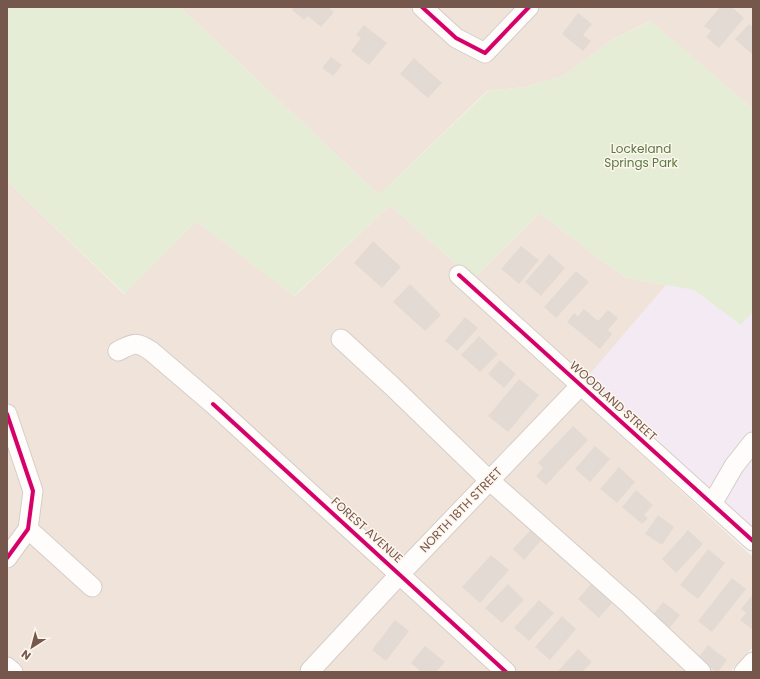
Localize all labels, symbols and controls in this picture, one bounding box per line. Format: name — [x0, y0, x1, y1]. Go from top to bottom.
park label: Lockeland Springs Park — [604, 140, 679, 171]
street label: WOODLAND STREET — [566, 357, 661, 445]
street label: NORTH 18TH STREET — [416, 463, 506, 556]
street label: FOREST AVENUE — [328, 493, 407, 566]
north arrow — [12, 627, 52, 667]
text: N — [18, 646, 34, 664]

